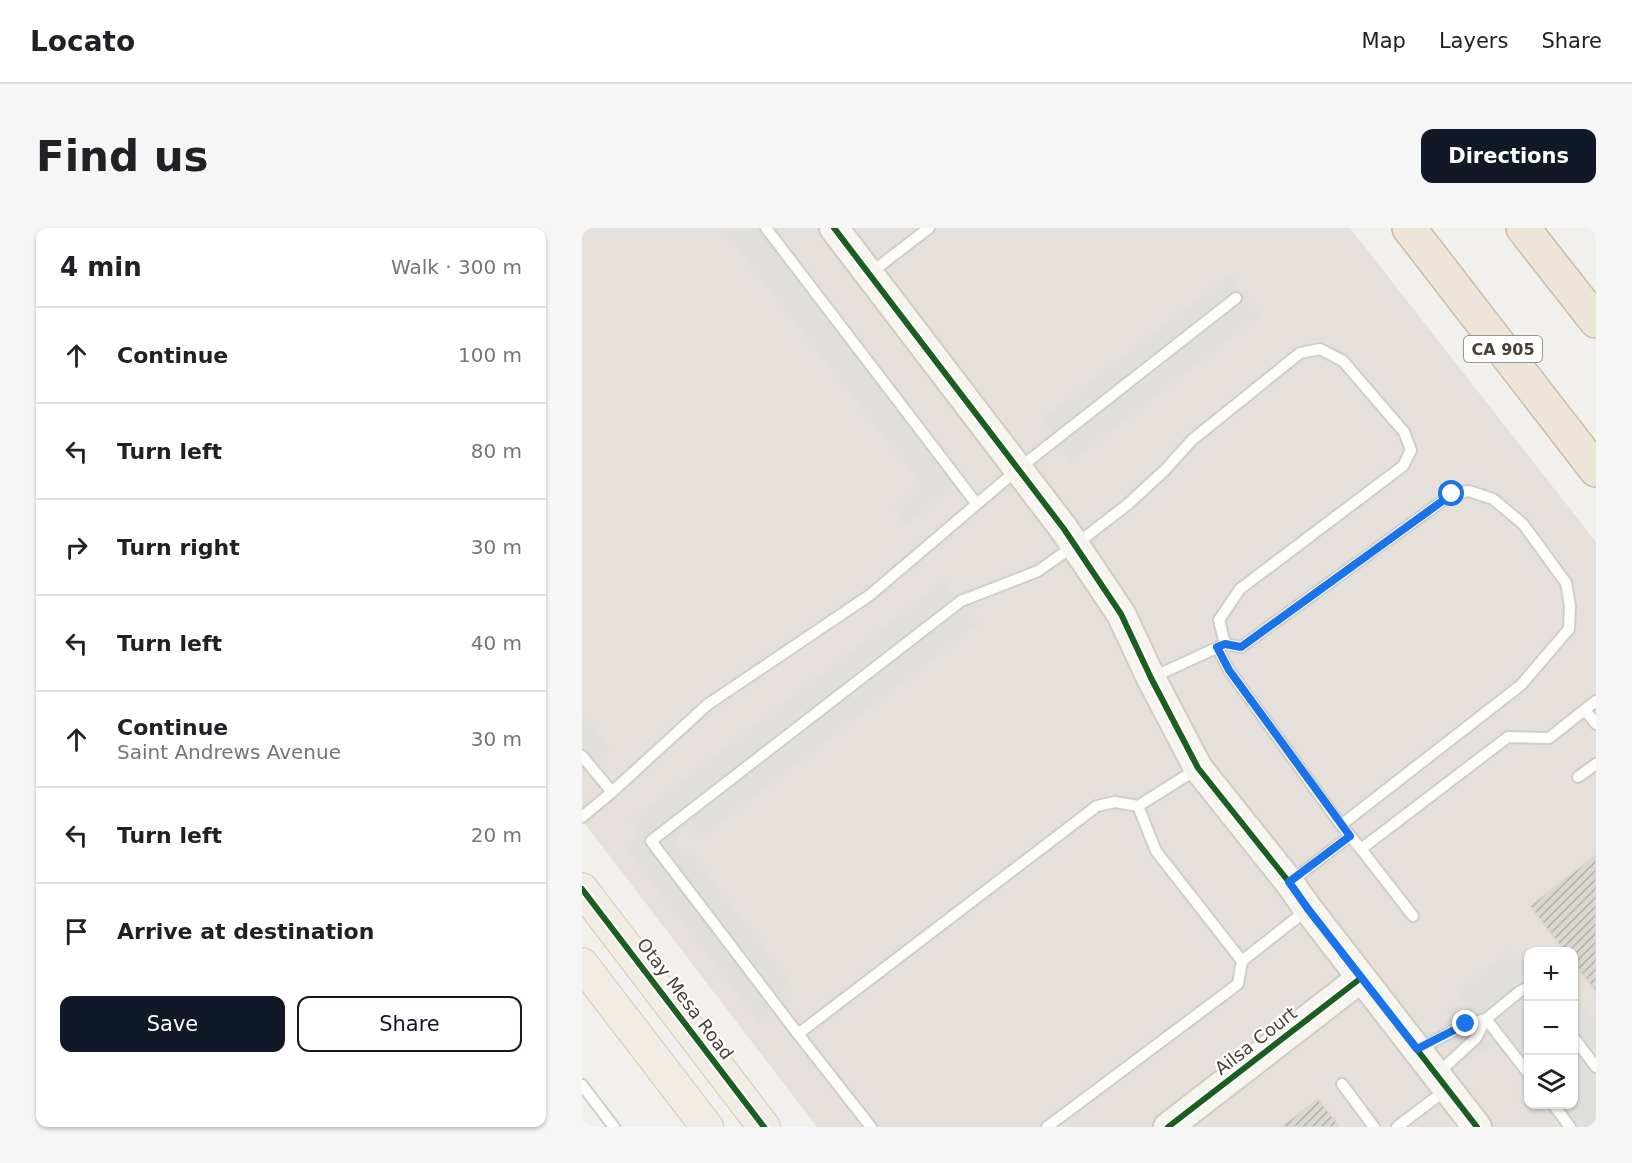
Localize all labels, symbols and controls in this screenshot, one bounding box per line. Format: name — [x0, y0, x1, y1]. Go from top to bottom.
text: Locato — [30, 25, 135, 58]
text: Map — [1362, 29, 1406, 53]
text: Layers — [1439, 29, 1508, 53]
text: Share — [1541, 29, 1602, 53]
button: Directions — [1421, 129, 1596, 183]
text: Find us — [36, 132, 209, 181]
text: 4 min — [60, 252, 142, 282]
text: Walk · 300 m — [391, 255, 522, 279]
road number: CA 905 — [1464, 336, 1542, 362]
icon: ahead — [60, 339, 93, 372]
text: Continue — [117, 343, 228, 368]
text: 100 m — [458, 343, 522, 367]
icon: left — [60, 435, 93, 468]
text: Turn left — [117, 439, 222, 464]
text: 80 m — [471, 439, 522, 463]
route start — [1438, 480, 1464, 506]
icon: right — [60, 531, 93, 564]
text: Turn right — [117, 535, 240, 560]
text: 30 m — [471, 535, 522, 559]
icon: left — [60, 627, 93, 660]
text: Turn left — [117, 631, 222, 656]
text: 40 m — [471, 631, 522, 655]
text: Continue — [117, 715, 228, 740]
icon: ahead — [60, 723, 93, 756]
text: 30 m — [471, 727, 522, 751]
text: Saint Andrews Avenue — [117, 740, 341, 764]
icon: left — [60, 819, 93, 852]
text: Turn left — [117, 823, 222, 848]
text: 20 m — [471, 823, 522, 847]
icon: arrive — [60, 915, 93, 948]
text: Arrive at destination — [117, 919, 374, 944]
street label: Otay Mesa Road — [633, 934, 738, 1064]
map controls — [1524, 947, 1578, 1109]
button: + — [1524, 947, 1578, 1001]
button: Save — [60, 996, 285, 1052]
button: Share — [297, 996, 522, 1052]
button: − — [1524, 1001, 1578, 1055]
street label: Ailsa Court — [1211, 1002, 1301, 1079]
route end — [1452, 1010, 1478, 1036]
button: layers — [1524, 1055, 1578, 1109]

